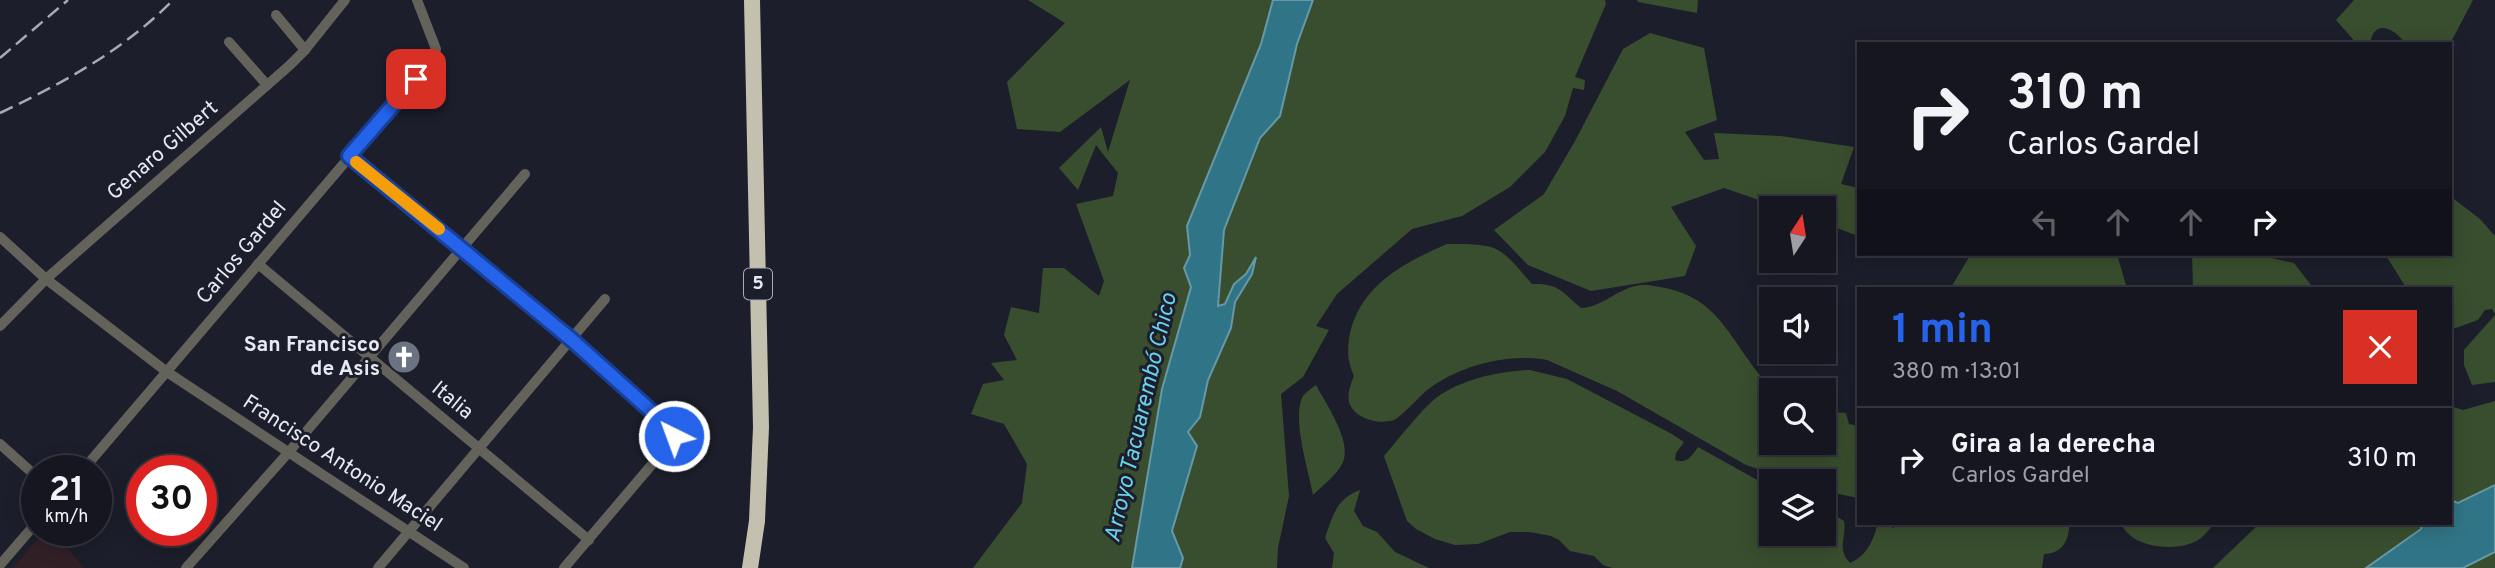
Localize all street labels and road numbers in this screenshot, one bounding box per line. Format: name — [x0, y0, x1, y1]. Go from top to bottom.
street label: Genaro Gilbert — [102, 95, 224, 207]
street label: Carlos Gardel — [191, 196, 293, 310]
road number: 5 — [744, 268, 772, 300]
street label: Italia — [425, 376, 479, 426]
street label: Francisco Antonio Maciel — [237, 389, 447, 539]

